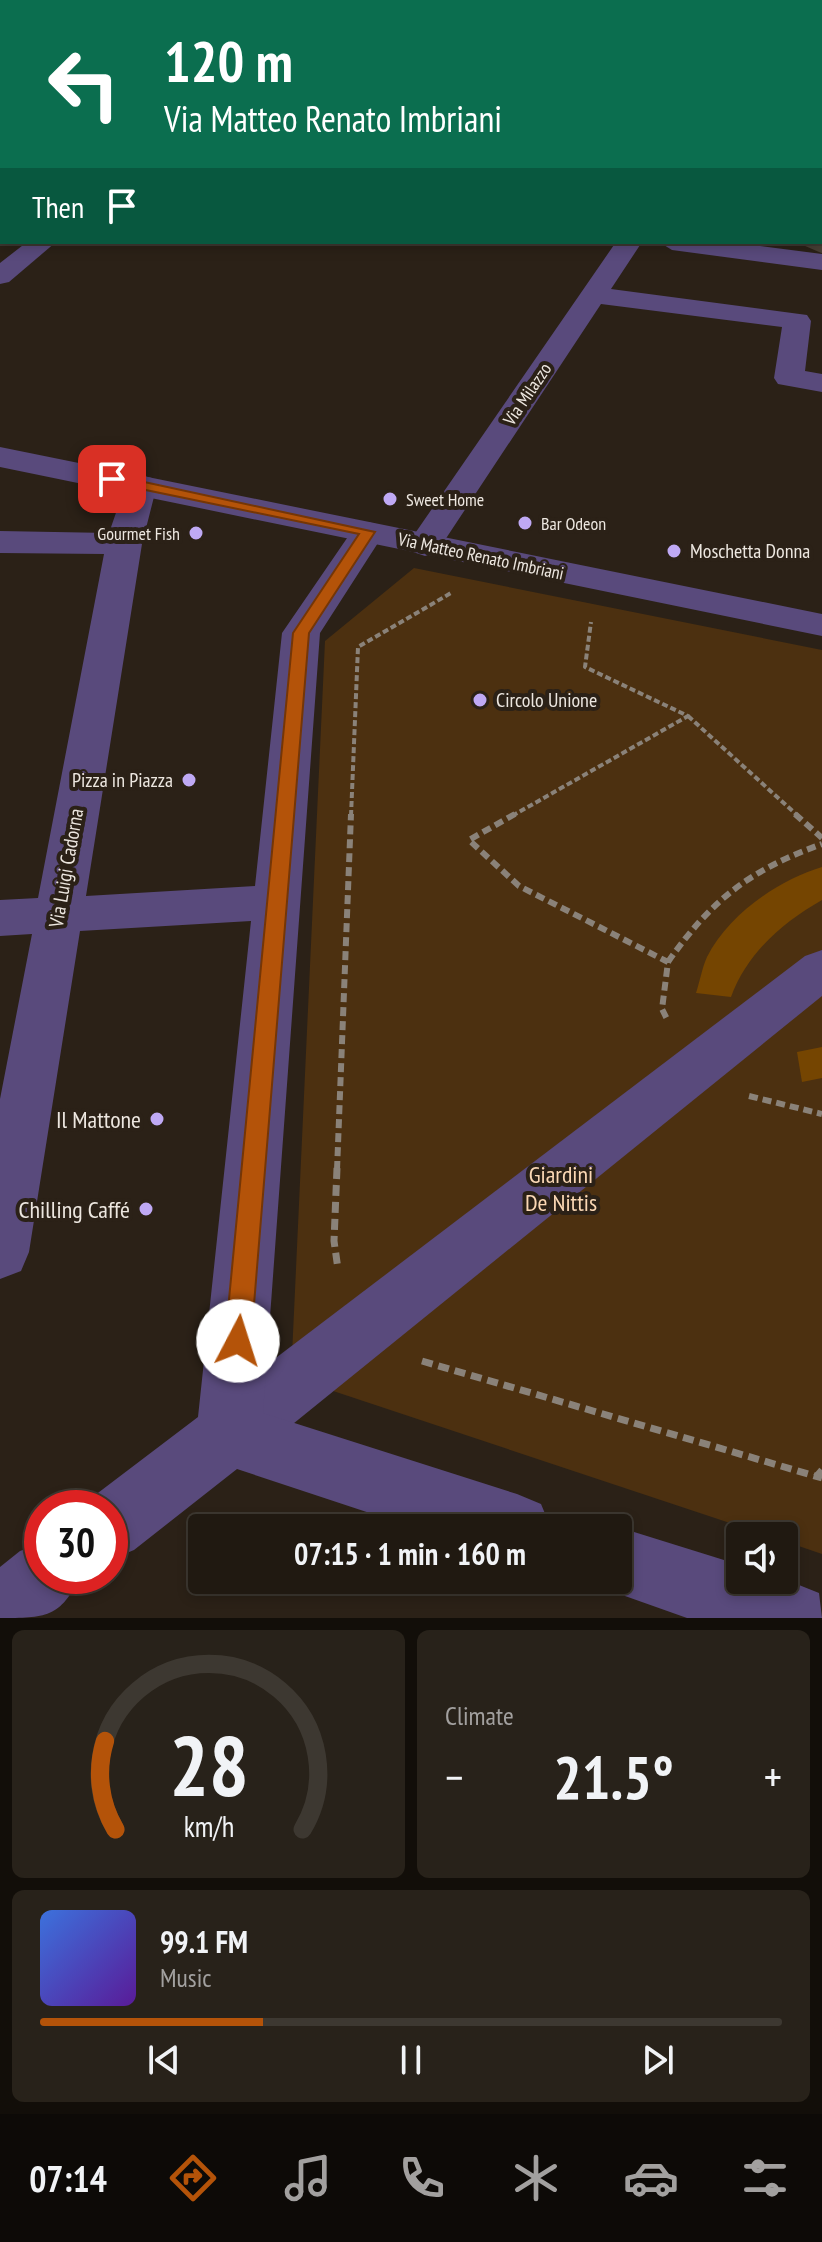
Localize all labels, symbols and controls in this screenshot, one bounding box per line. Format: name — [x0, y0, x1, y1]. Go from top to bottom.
text: 120 m — [164, 25, 293, 97]
icon: left — [32, 32, 136, 136]
text: Via Matteo Renato Imbriani — [164, 95, 502, 142]
icon: arrive — [100, 184, 144, 228]
text: Then — [32, 187, 84, 226]
street label: Via Milazzo — [497, 358, 556, 431]
pin — [78, 445, 146, 513]
icon: arrive — [90, 457, 134, 501]
place label: Sweet Home — [406, 488, 484, 511]
marker: Sweet Home — [381, 490, 399, 508]
place label: Bar Odeon — [541, 512, 606, 535]
marker: Bar Odeon — [516, 514, 534, 532]
place label: Gourmet Fish — [97, 522, 180, 545]
marker: Gourmet Fish — [187, 524, 205, 542]
street label: Via Matteo Renato Imbriani — [395, 527, 566, 585]
place label: Moschetta Donna — [690, 538, 810, 564]
marker: Moschetta Donna — [665, 542, 683, 560]
place label: Circolo Unione — [496, 687, 597, 713]
marker: Circolo Unione — [471, 691, 489, 709]
place label: Pizza in Piazza — [72, 767, 173, 793]
marker: Pizza in Piazza — [180, 771, 198, 789]
street label: Via Luigi Cadorna — [43, 806, 89, 931]
place label: Il Mattone — [56, 1104, 141, 1135]
marker: Il Mattone — [148, 1110, 166, 1128]
park label: Giardini De Nittis — [525, 1159, 597, 1218]
place label: Chilling Caffé — [19, 1194, 130, 1225]
marker: Chilling Caffé — [137, 1200, 155, 1218]
position arrow — [196, 1299, 280, 1383]
speed limit sign: 30 — [24, 1490, 128, 1594]
map controls — [726, 1522, 798, 1594]
button: sound — [726, 1522, 798, 1594]
text: 07:15 · 1 min · 160 m — [294, 1534, 526, 1573]
text: Climate — [445, 1699, 514, 1732]
text: 28 — [169, 1711, 248, 1819]
text: 21.5° — [553, 1738, 674, 1816]
text: − — [445, 1748, 463, 1805]
text: + — [764, 1748, 782, 1805]
text: km/h — [183, 1808, 234, 1845]
text: 99.1 FM — [160, 1922, 248, 1961]
text: Music — [160, 1961, 212, 1994]
icon: previous — [142, 2038, 186, 2082]
icon: pause — [389, 2038, 433, 2082]
icon: next — [636, 2038, 680, 2082]
icon: directions — [165, 2150, 221, 2206]
icon: music — [280, 2150, 336, 2206]
icon: phone — [394, 2150, 450, 2206]
icon: climate — [508, 2150, 564, 2206]
icon: car — [623, 2150, 679, 2206]
icon: filters — [737, 2150, 793, 2206]
text: 07:14 — [29, 2155, 107, 2202]

